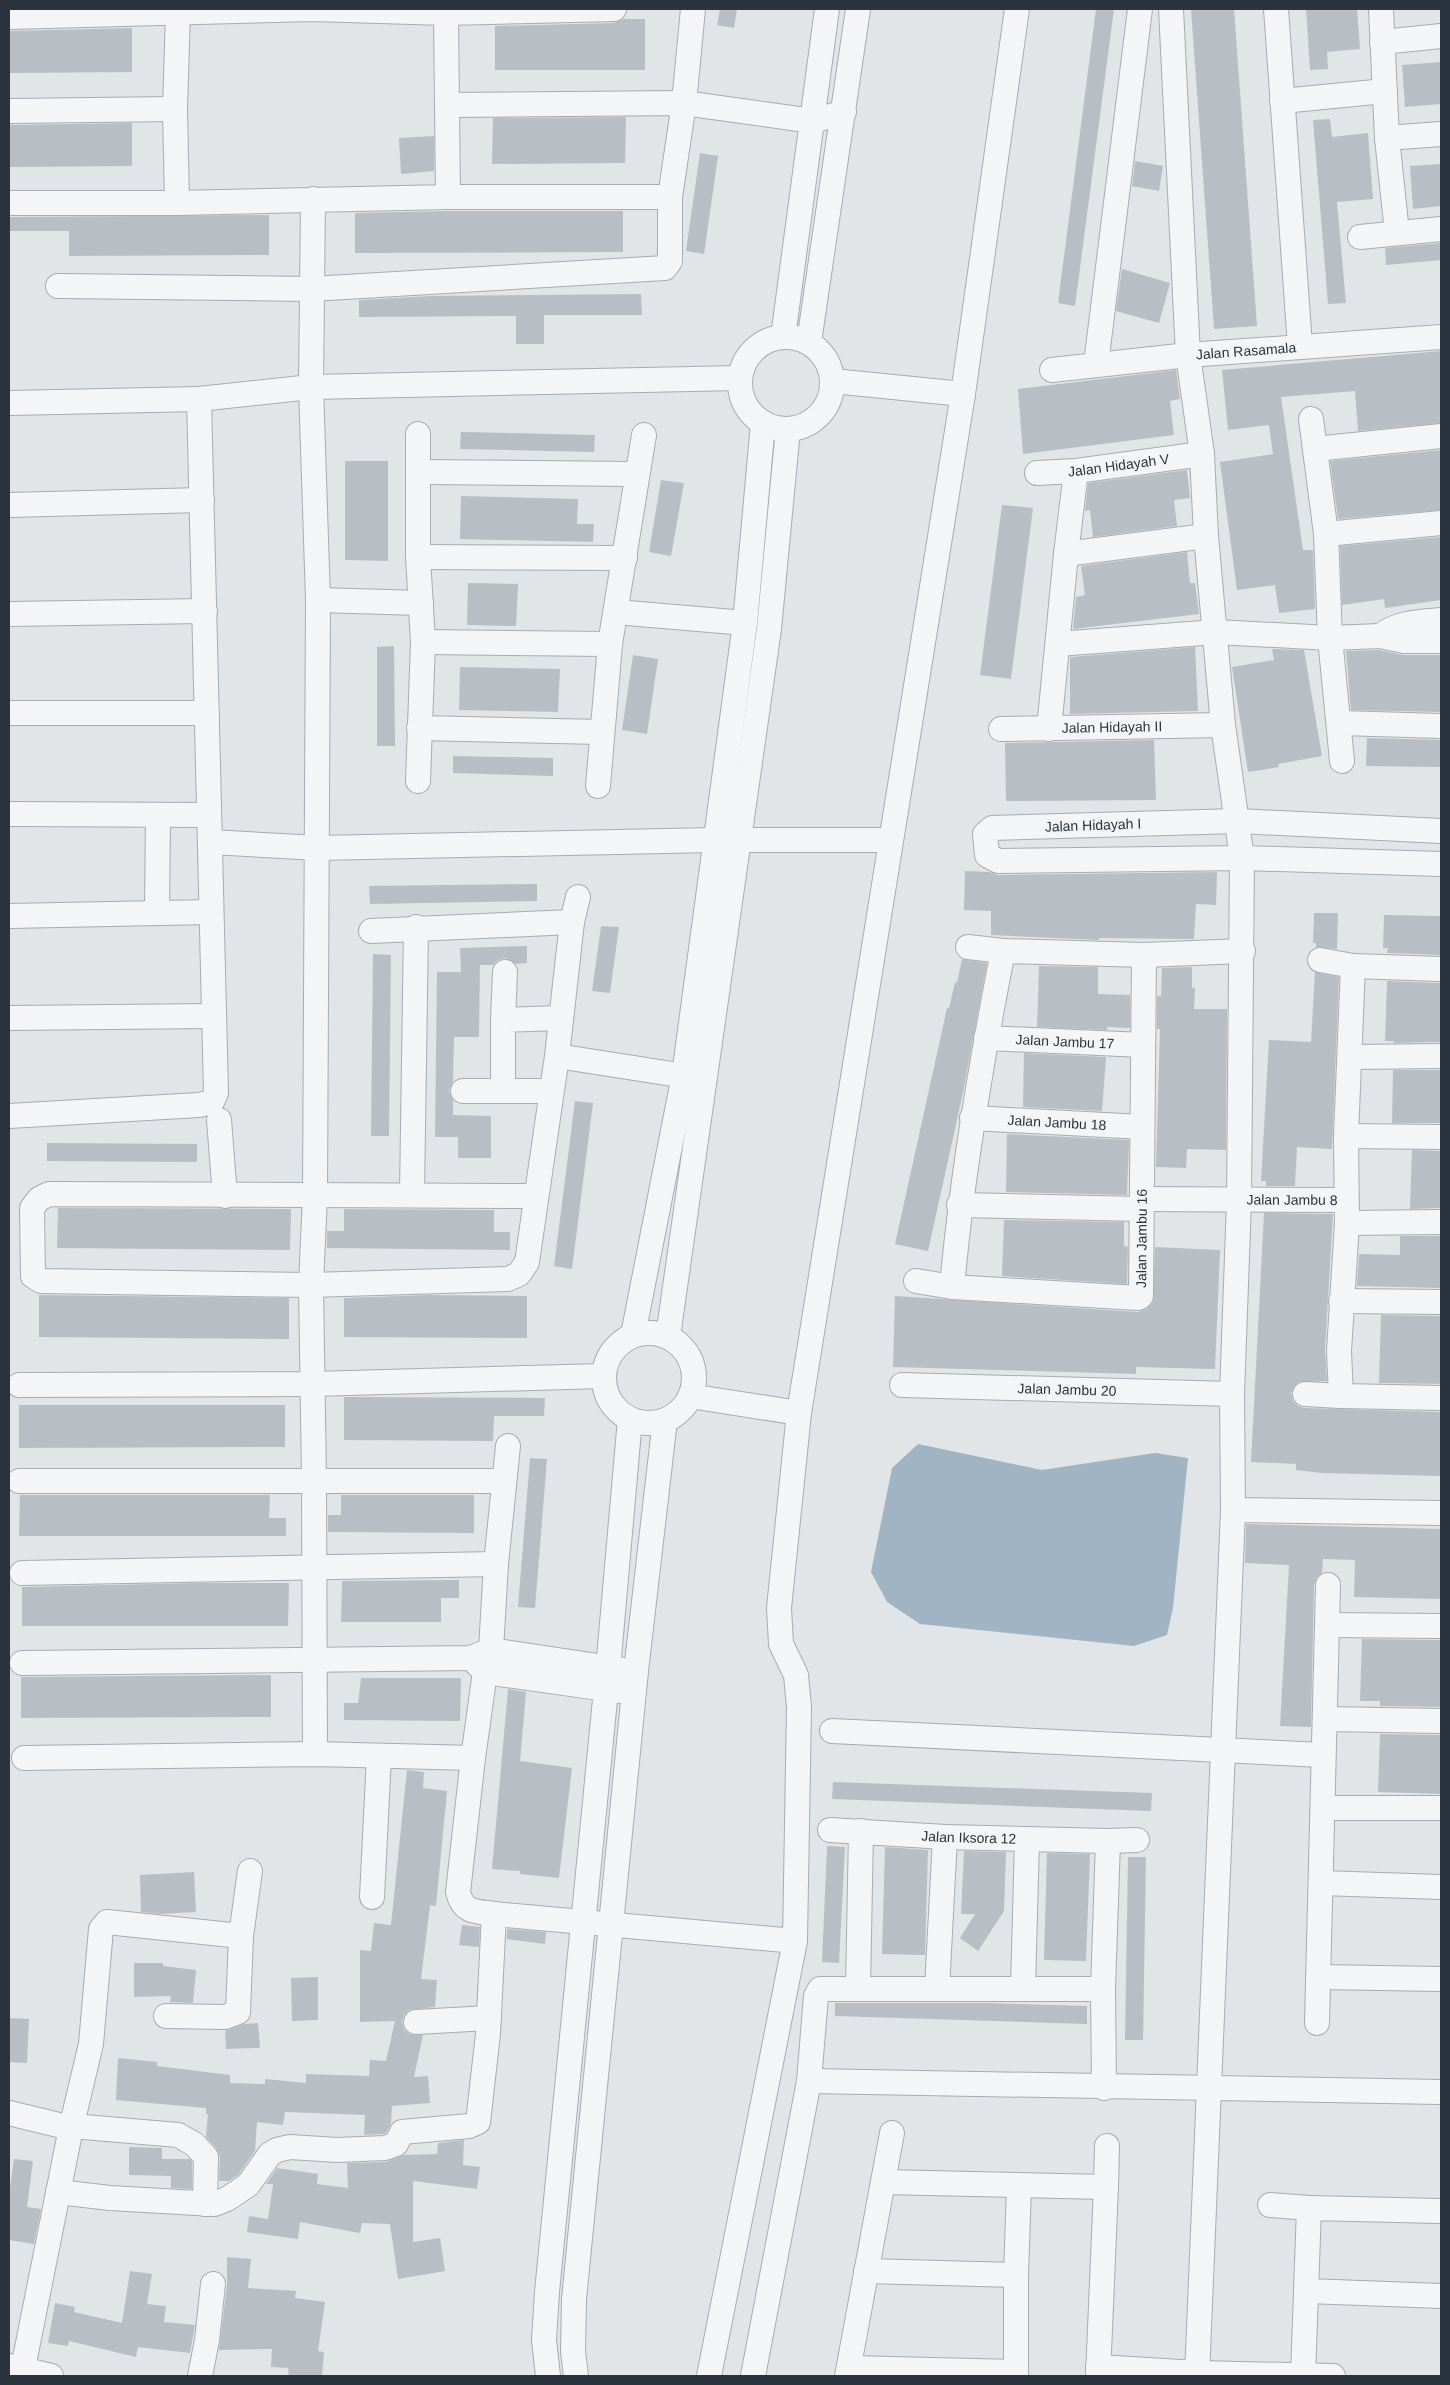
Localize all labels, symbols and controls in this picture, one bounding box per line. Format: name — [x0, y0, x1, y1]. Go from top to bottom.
street label: Jalan Rasamala — [1195, 339, 1297, 362]
street label: Jalan Hidayah V — [1068, 450, 1171, 479]
street label: Jalan Hidayah II — [1062, 718, 1162, 736]
street label: Jalan Hidayah I — [1044, 815, 1142, 835]
street label: Jalan Jambu 17 — [1015, 1031, 1115, 1052]
street label: Jalan Jambu 18 — [1007, 1112, 1107, 1133]
street label: Jalan Jambu 16 — [1133, 1189, 1150, 1288]
street label: Jalan Jambu 8 — [1246, 1192, 1338, 1208]
street label: Jalan Jambu 20 — [1017, 1380, 1117, 1399]
street label: Jalan Iksora 12 — [921, 1828, 1017, 1847]

